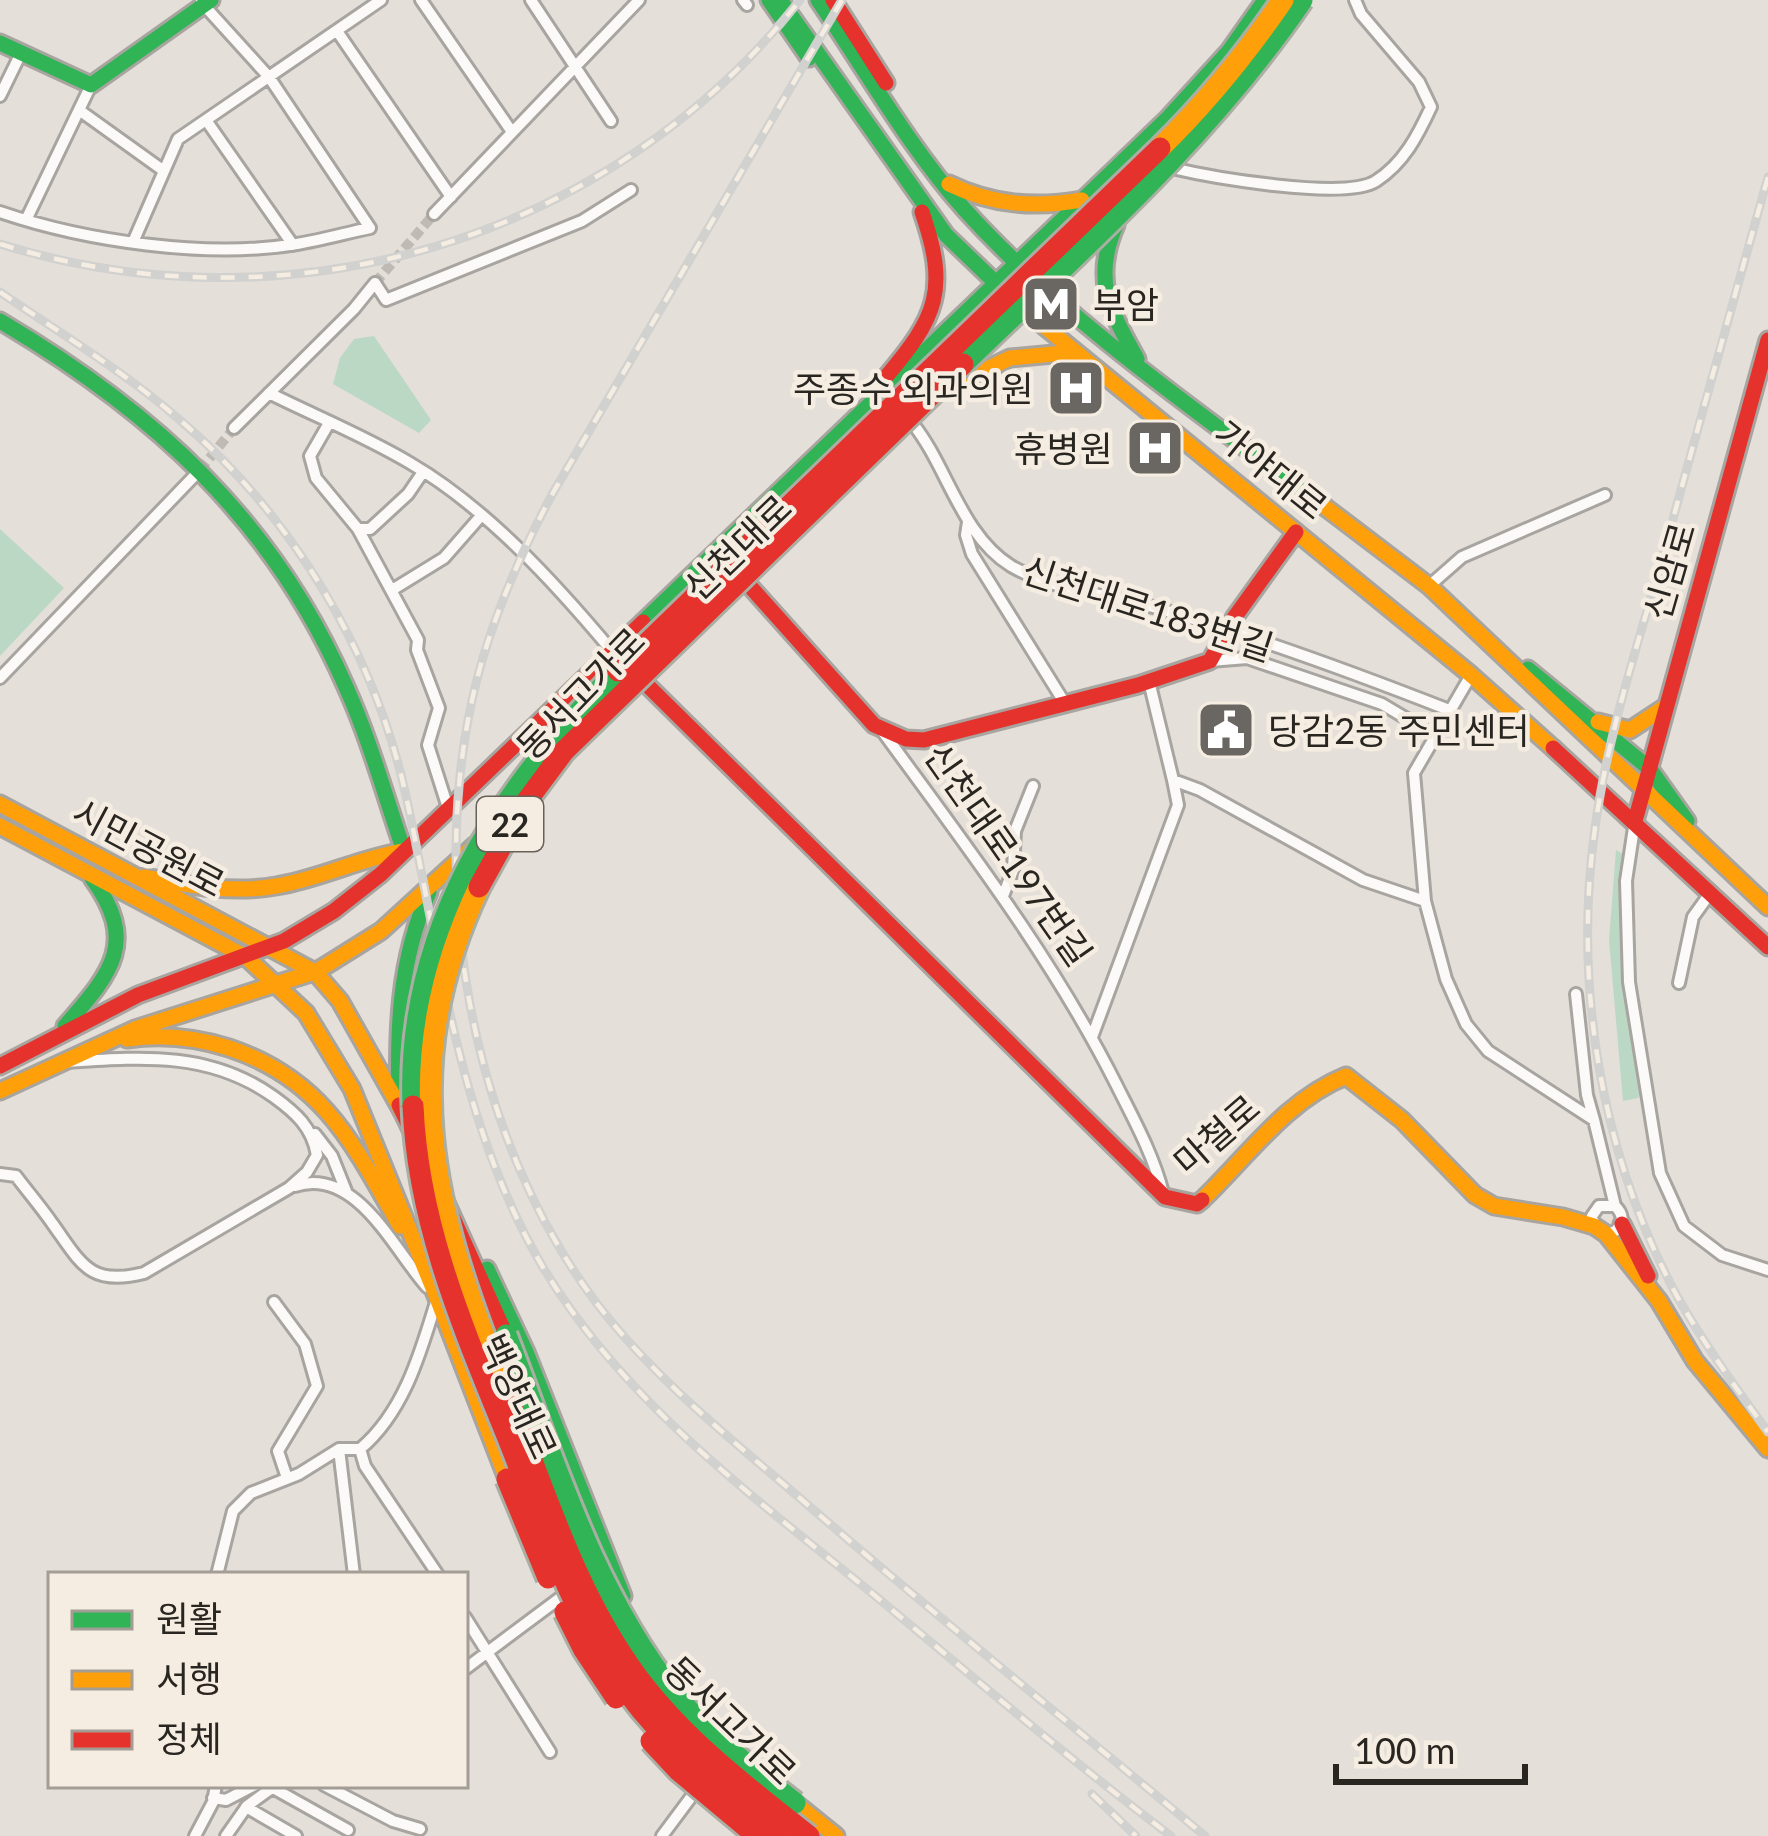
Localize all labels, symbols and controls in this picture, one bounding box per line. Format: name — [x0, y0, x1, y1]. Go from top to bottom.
metro station icon: 부암 — [1020, 273, 1082, 335]
place label: 부암 — [1093, 282, 1159, 326]
hospital icon: 주종수 외과의원 — [1045, 357, 1107, 419]
place label: 주종수 외과의원 — [793, 366, 1034, 410]
street label: 가야대로 — [1206, 410, 1336, 528]
hospital icon: 휴병원 — [1124, 417, 1186, 479]
place label: 휴병원 — [1014, 426, 1113, 470]
street label: 신천대로 — [674, 485, 800, 609]
street label: 신암로 — [1634, 517, 1704, 625]
street label: 신천대로183번길 — [1017, 547, 1279, 669]
street label: 동서고가로 — [507, 618, 653, 768]
public building icon: 당감2동 주민센터 — [1195, 699, 1257, 761]
place label: 당감2동 주민센터 — [1268, 708, 1530, 752]
street label: 신천대로197번길 — [916, 734, 1102, 974]
street label: 시민공원로 — [66, 789, 232, 905]
road number: 22 — [477, 797, 543, 851]
street label: 마철로 — [1164, 1085, 1268, 1183]
street label: 백양대로 — [471, 1327, 567, 1465]
legend — [48, 1572, 468, 1788]
text: 원활 — [156, 1596, 222, 1640]
street label: 동서고가로 — [656, 1647, 806, 1793]
text: 서행 — [156, 1656, 222, 1700]
scale bar — [1336, 1710, 1525, 1784]
text: 정체 — [156, 1716, 222, 1760]
text: 100 m — [1354, 1728, 1455, 1772]

